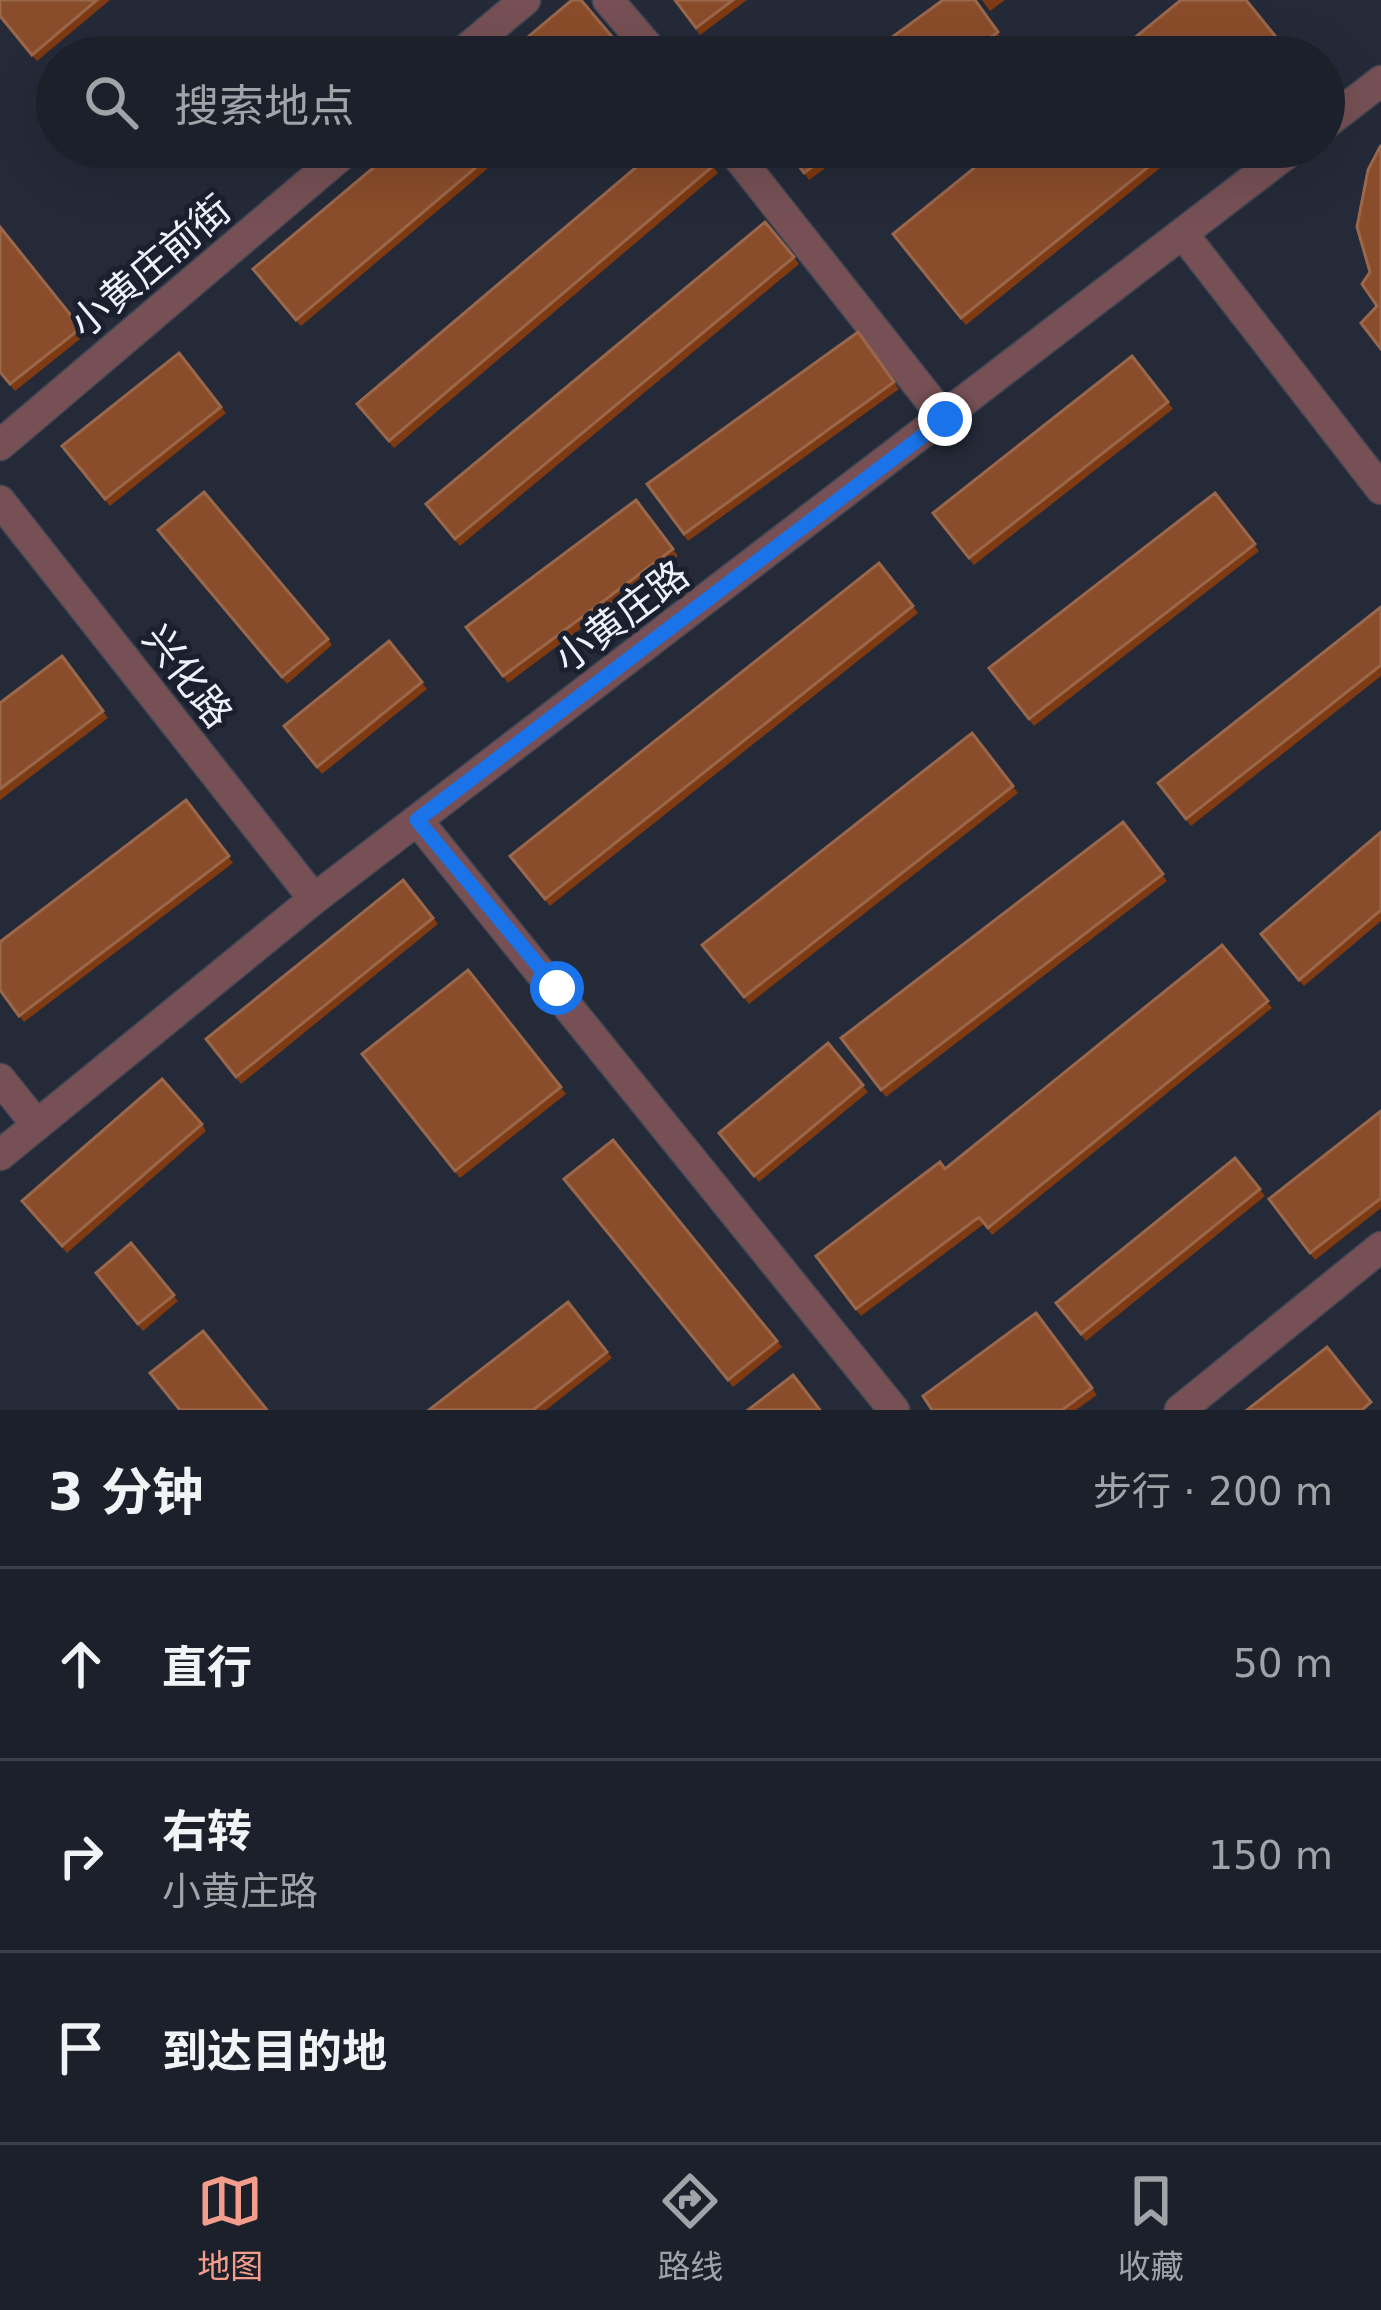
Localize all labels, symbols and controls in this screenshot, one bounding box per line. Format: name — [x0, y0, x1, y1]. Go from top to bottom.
search box — [36, 36, 1345, 168]
icon: search — [78, 69, 144, 135]
text: 搜索地点 — [174, 80, 354, 133]
street label: 小黄庄前街 — [61, 186, 239, 346]
route end — [918, 392, 972, 446]
street label: 小黄庄路 — [545, 551, 697, 681]
street label: 兴化路 — [134, 616, 241, 736]
route start — [530, 961, 584, 1015]
text: 3 分钟 — [48, 1463, 203, 1522]
text: 步行 · 200 m — [1093, 1469, 1333, 1514]
icon: ahead — [48, 1631, 114, 1697]
text: 直行 — [162, 1641, 252, 1694]
text: 50 m — [1233, 1641, 1333, 1686]
text: 右转 — [162, 1805, 252, 1858]
icon: right — [48, 1823, 114, 1889]
text: 150 m — [1208, 1833, 1333, 1878]
text: 小黄庄路 — [162, 1869, 318, 1914]
icon: arrive — [48, 2015, 114, 2081]
text: 到达目的地 — [162, 2025, 387, 2078]
tab: 地图 — [197, 2168, 263, 2288]
tab: 路线 — [657, 2168, 723, 2288]
tab: 收藏 — [1118, 2168, 1184, 2288]

